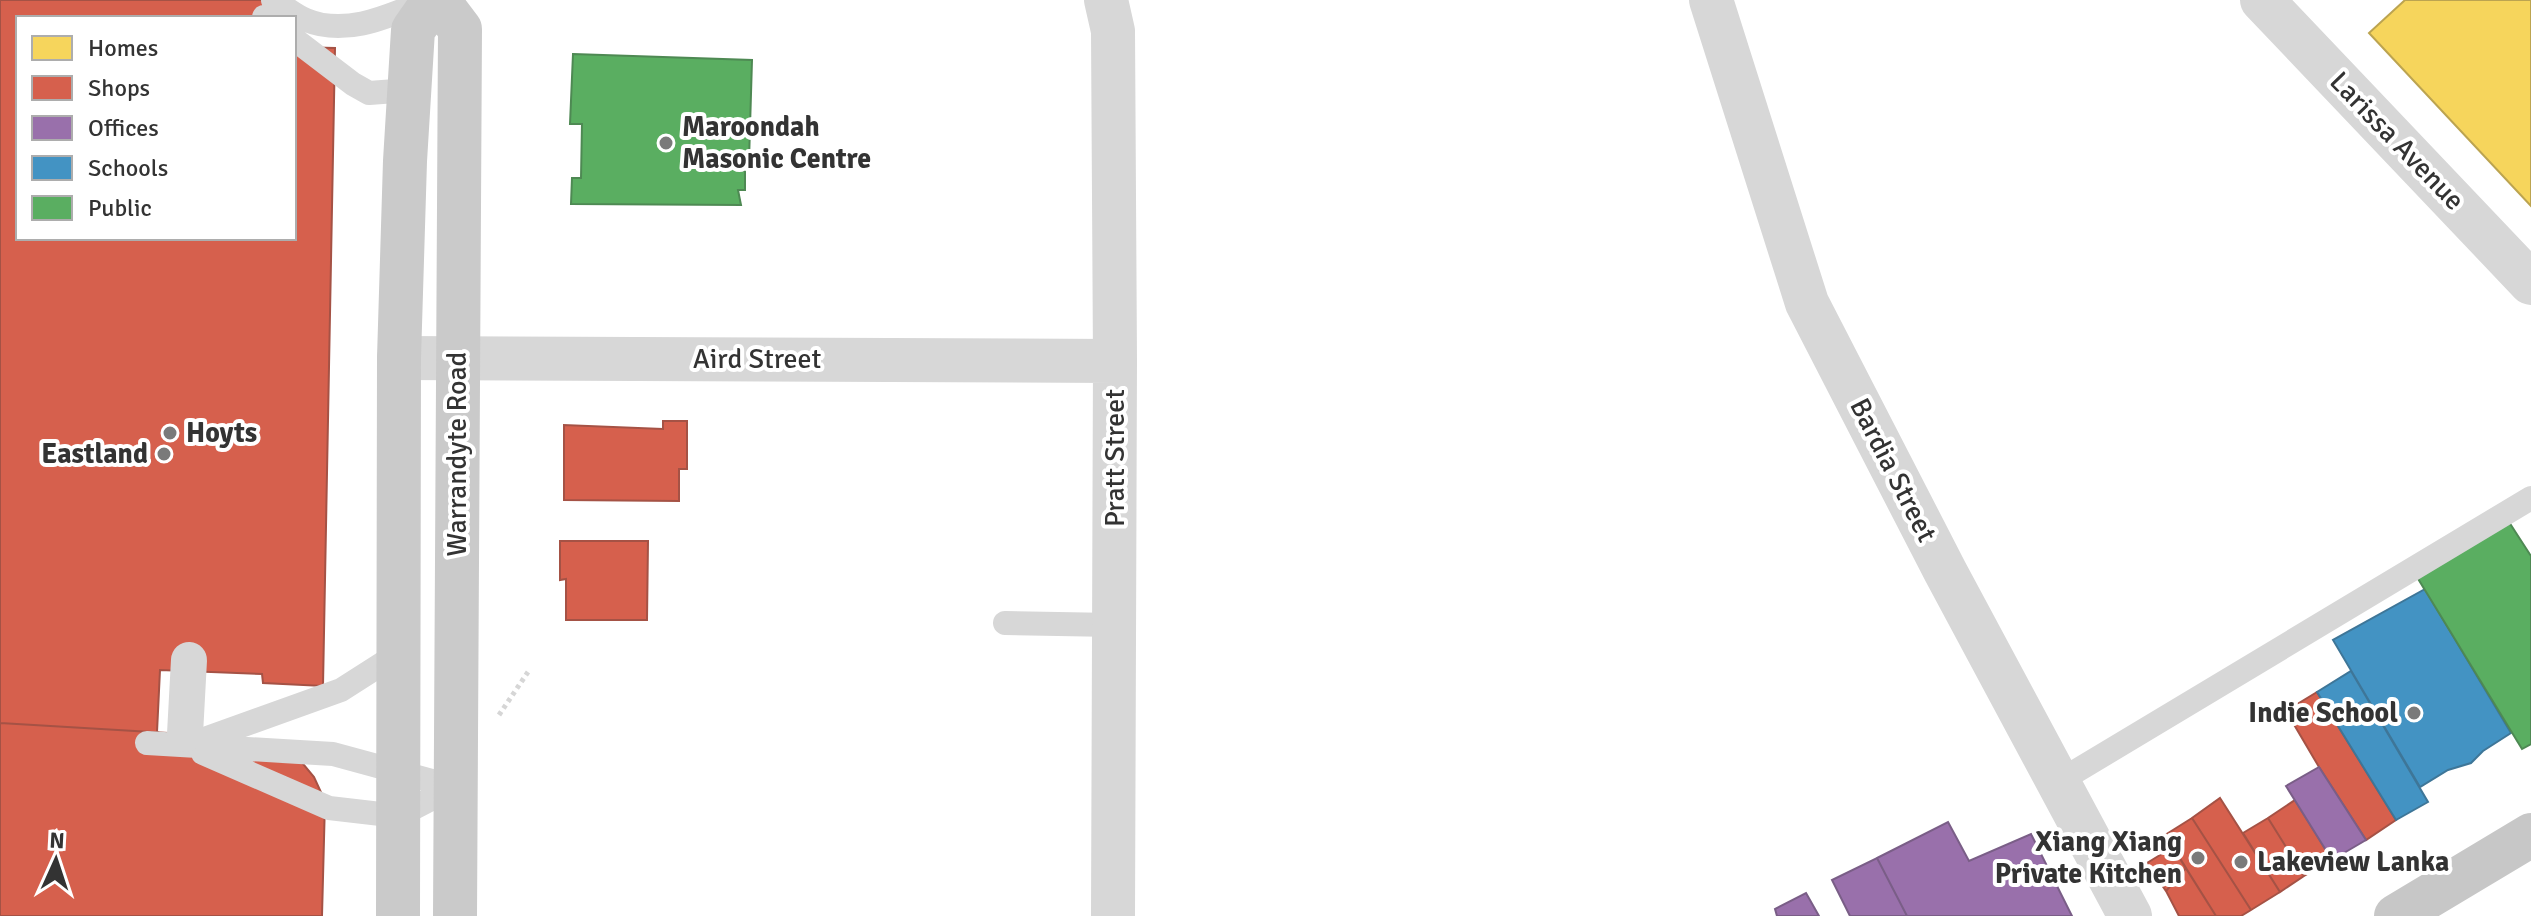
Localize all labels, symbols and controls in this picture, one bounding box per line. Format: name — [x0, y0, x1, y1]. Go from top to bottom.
legend — [16, 16, 296, 240]
text: Homes — [88, 33, 158, 63]
street label: Larissa Avenue — [2322, 65, 2472, 217]
text: Shops — [88, 73, 150, 103]
place label: Maroondah Masonic Centre — [682, 110, 871, 176]
text: Offices — [88, 113, 159, 143]
marker: Maroondah Masonic Centre — [657, 134, 675, 152]
text: Schools — [88, 153, 168, 183]
text: Public — [88, 193, 152, 223]
street label: Aird Street — [693, 342, 822, 376]
street label: Warrandyte Road — [440, 352, 474, 556]
street label: Pratt Street — [1098, 389, 1132, 527]
street label: Bardia Street — [1842, 392, 1944, 548]
place label: Hoyts — [186, 416, 257, 450]
marker: Hoyts — [161, 424, 179, 442]
place label: Eastland — [41, 437, 148, 471]
marker: Eastland — [155, 445, 173, 463]
place label: Indie School — [2248, 696, 2398, 730]
marker: Indie School — [2405, 704, 2423, 722]
north arrow — [16, 820, 96, 900]
place label: Xiang Xiang Private Kitchen — [1995, 825, 2182, 891]
text: N — [49, 827, 65, 854]
place label: Lakeview Lanka — [2257, 845, 2449, 879]
marker: Xiang Xiang Private Kitchen — [2189, 849, 2207, 867]
marker: Lakeview Lanka — [2232, 853, 2250, 871]

